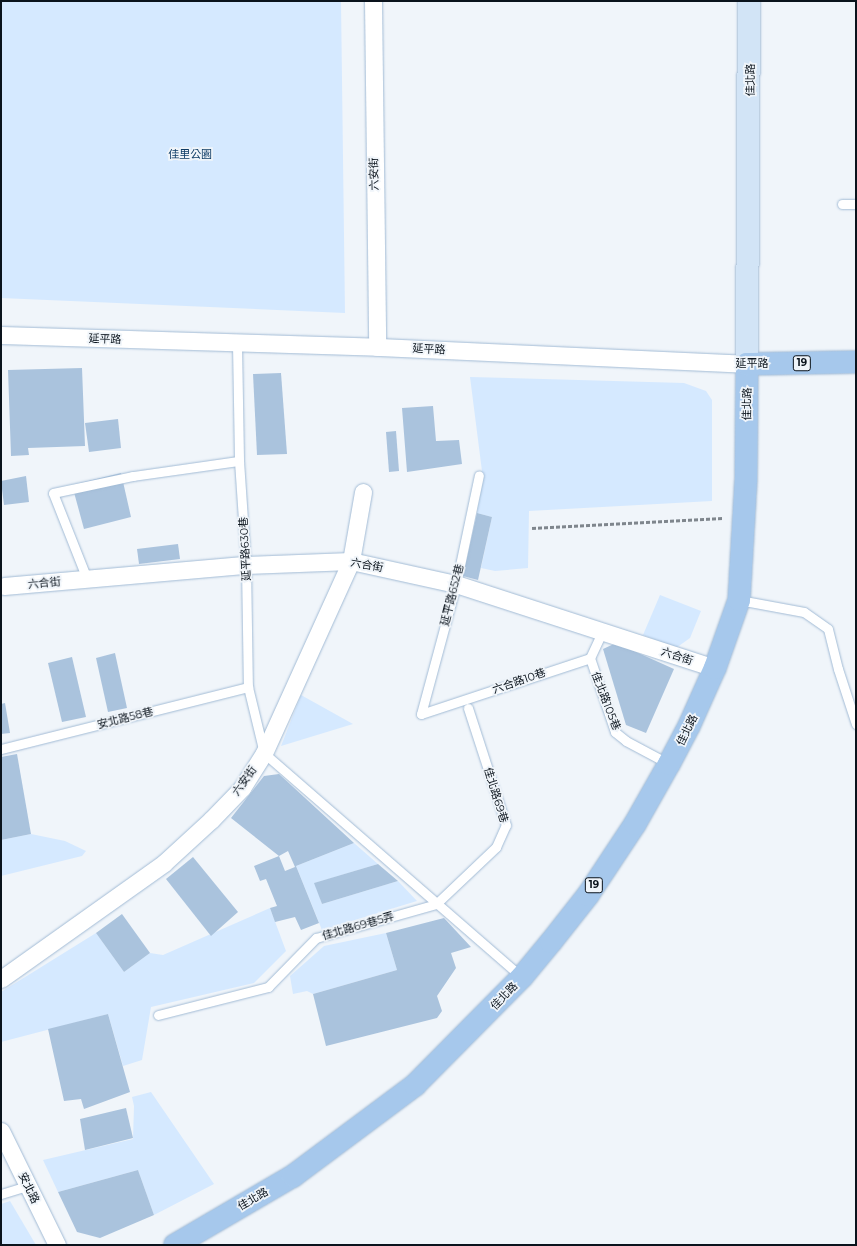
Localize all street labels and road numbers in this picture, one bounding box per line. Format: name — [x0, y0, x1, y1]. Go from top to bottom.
street label: 佳北路 — [743, 64, 757, 96]
street label: 六安街 — [367, 157, 381, 191]
street label: 延平路 — [88, 332, 122, 346]
street label: 延平路 — [412, 342, 446, 356]
road number: 19 — [792, 355, 812, 371]
street label: 延平路 — [736, 356, 768, 370]
street label: 佳北路 — [740, 387, 754, 421]
street label: 延平路630巷 — [237, 517, 253, 581]
street label: 六合街 — [350, 556, 384, 574]
street label: 延平路652巷 — [438, 563, 466, 627]
street label: 六合街 — [27, 575, 61, 591]
street label: 六合街 — [659, 645, 695, 667]
street label: 六合路10巷 — [491, 666, 547, 696]
street label: 佳北路105巷 — [589, 670, 623, 732]
street label: 安北路58巷 — [96, 705, 154, 731]
street label: 佳北路 — [674, 712, 700, 748]
street label: 六安街 — [229, 764, 259, 798]
street label: 佳北路69巷 — [481, 766, 511, 824]
road number: 19 — [584, 877, 604, 893]
street label: 佳北路69巷5弄 — [320, 909, 396, 943]
street label: 佳北路 — [488, 980, 520, 1012]
street label: 安北路 — [16, 1170, 42, 1206]
street label: 佳北路 — [235, 1185, 271, 1213]

